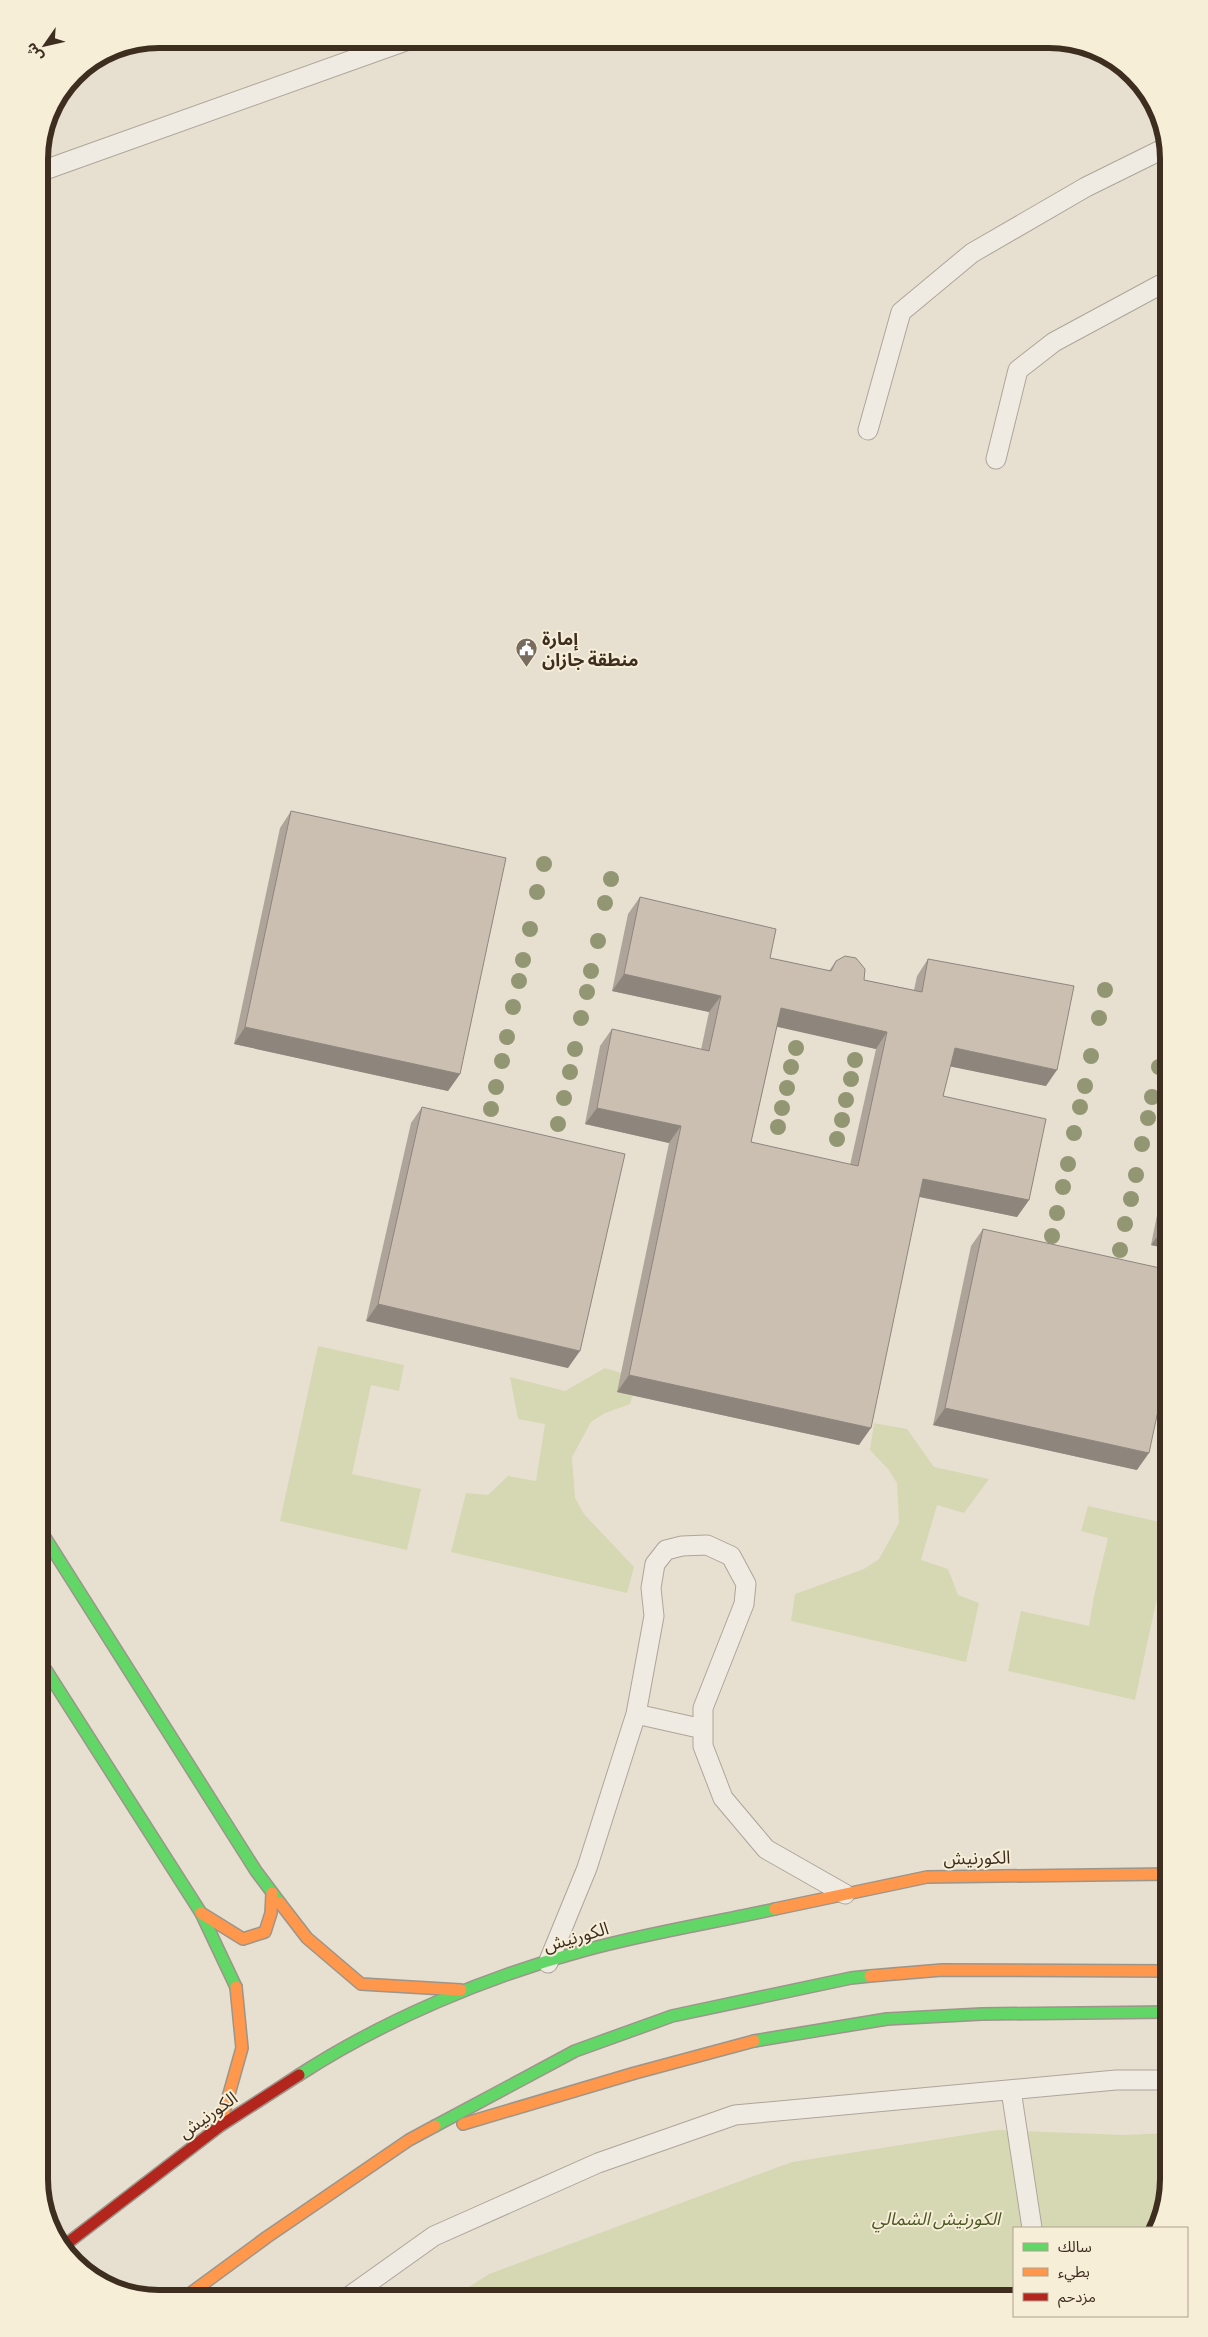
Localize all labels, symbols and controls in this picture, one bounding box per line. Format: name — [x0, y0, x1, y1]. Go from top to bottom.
north arrow — [20, 20, 70, 70]
text: ش — [20, 39, 47, 66]
place label: إمارة منطقة جازان — [542, 624, 638, 672]
public building icon: إمارة منطقة جازان — [514, 637, 538, 668]
street label: الكورنيش — [943, 1842, 1011, 1871]
street label: الكورنيش — [540, 1913, 612, 1958]
street label: الكورنيش — [172, 2083, 242, 2144]
park label: الكورنيش الشمالي — [872, 2204, 1002, 2233]
legend — [1013, 2227, 1188, 2317]
text: سالك — [1058, 2234, 1092, 2257]
text: بطيء — [1058, 2259, 1090, 2283]
text: مزدحم — [1058, 2284, 1096, 2308]

